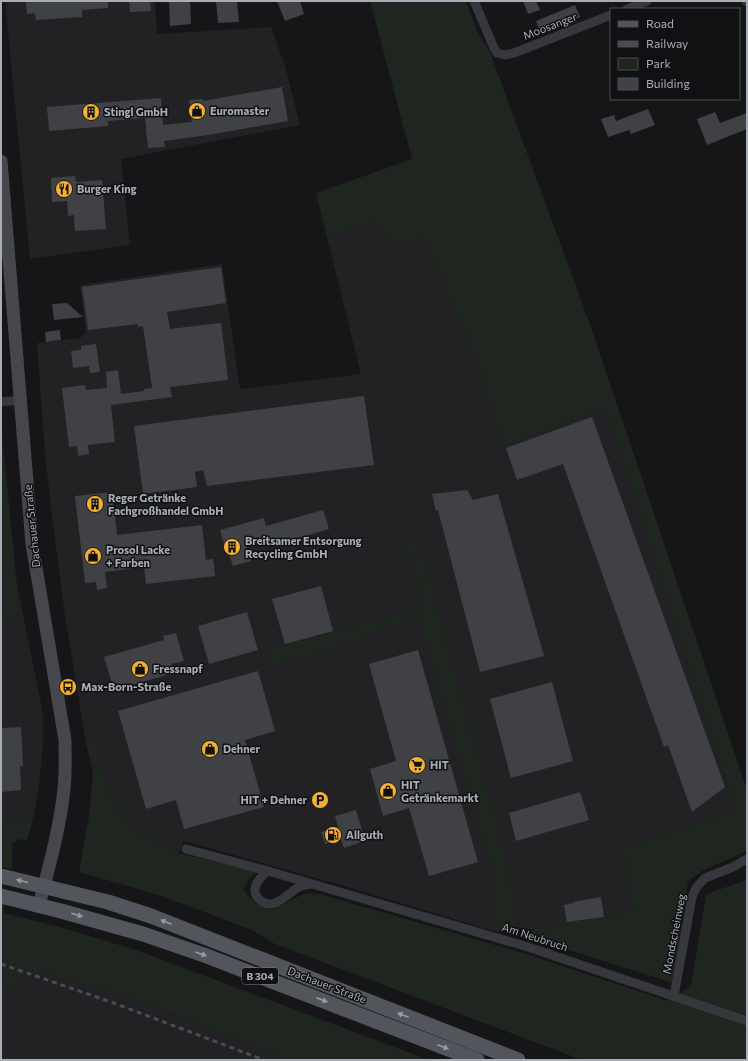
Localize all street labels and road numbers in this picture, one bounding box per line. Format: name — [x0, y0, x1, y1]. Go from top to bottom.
street label: Moosanger — [521, 9, 579, 42]
street label: Dachauer Straße — [21, 484, 42, 568]
street label: Mondscheinweg — [659, 893, 688, 975]
street label: Am Neubruch — [501, 920, 570, 953]
street label: Dachauer Straße — [286, 964, 369, 1006]
road number: B 304 — [242, 968, 278, 984]

